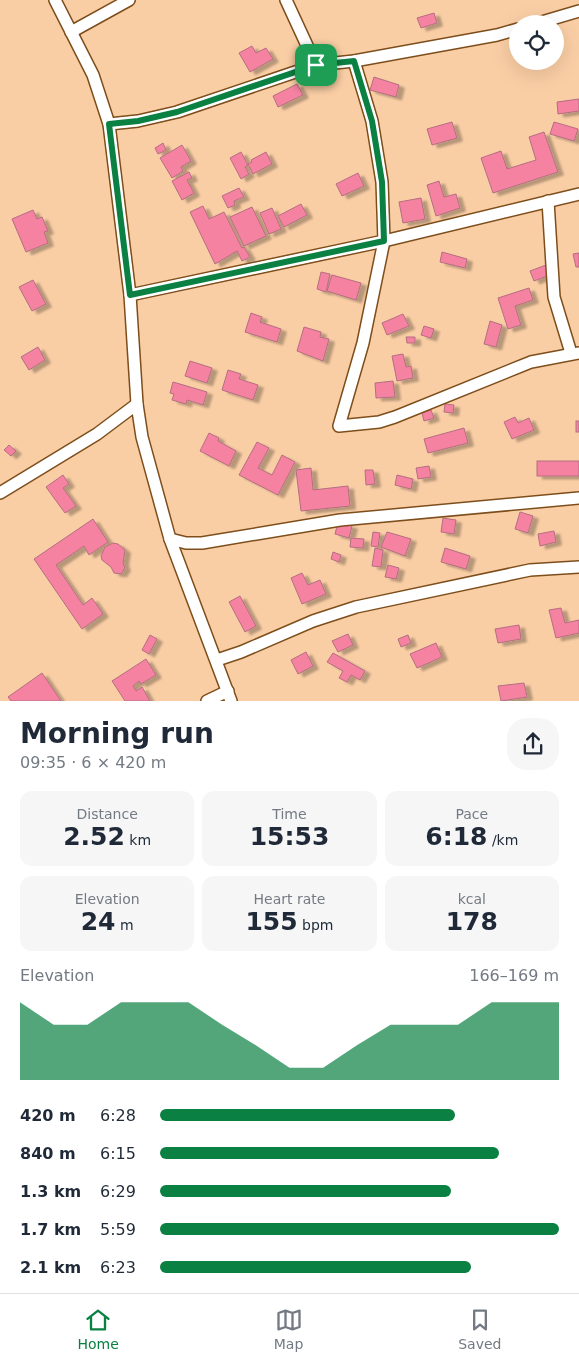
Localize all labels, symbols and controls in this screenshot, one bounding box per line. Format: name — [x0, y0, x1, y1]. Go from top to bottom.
map controls — [509, 15, 564, 70]
button: locate — [509, 15, 564, 70]
pin — [295, 44, 337, 86]
icon: arrive — [302, 51, 330, 79]
text: Morning run — [20, 717, 214, 750]
button: share — [507, 718, 559, 770]
text: 09:35 · 6 × 420 m — [20, 753, 166, 772]
text: Distance — [77, 806, 138, 822]
text: Time — [272, 806, 307, 822]
text: Pace — [455, 806, 488, 822]
text: 2.52 — [63, 822, 125, 851]
text: 15:53 — [250, 822, 329, 851]
text: 6:18 — [425, 822, 487, 851]
text: km — [125, 832, 151, 848]
text: /km — [487, 832, 518, 848]
text: Elevation — [75, 891, 140, 907]
text: Heart rate — [254, 891, 325, 907]
text: kcal — [458, 891, 486, 907]
text: 24 — [81, 907, 116, 936]
text: 155 — [245, 907, 298, 936]
text: 178 — [446, 907, 498, 936]
text: m — [116, 917, 134, 933]
text: bpm — [298, 917, 334, 933]
text: Elevation — [20, 966, 94, 985]
text: 166–169 m — [469, 966, 559, 985]
text: 420 m — [20, 1106, 76, 1125]
text: 6:28 — [100, 1106, 136, 1125]
text: 840 m — [20, 1144, 76, 1163]
text: 6:15 — [100, 1144, 136, 1163]
text: 1.3 km — [20, 1182, 81, 1201]
text: 6:29 — [100, 1182, 136, 1201]
text: 1.7 km — [20, 1220, 81, 1239]
text: 5:59 — [100, 1220, 136, 1239]
text: 2.1 km — [20, 1258, 81, 1277]
text: 6:23 — [100, 1258, 136, 1277]
tab: Home — [77, 1306, 119, 1352]
tab: Map — [274, 1306, 303, 1352]
tab: Saved — [458, 1306, 502, 1352]

